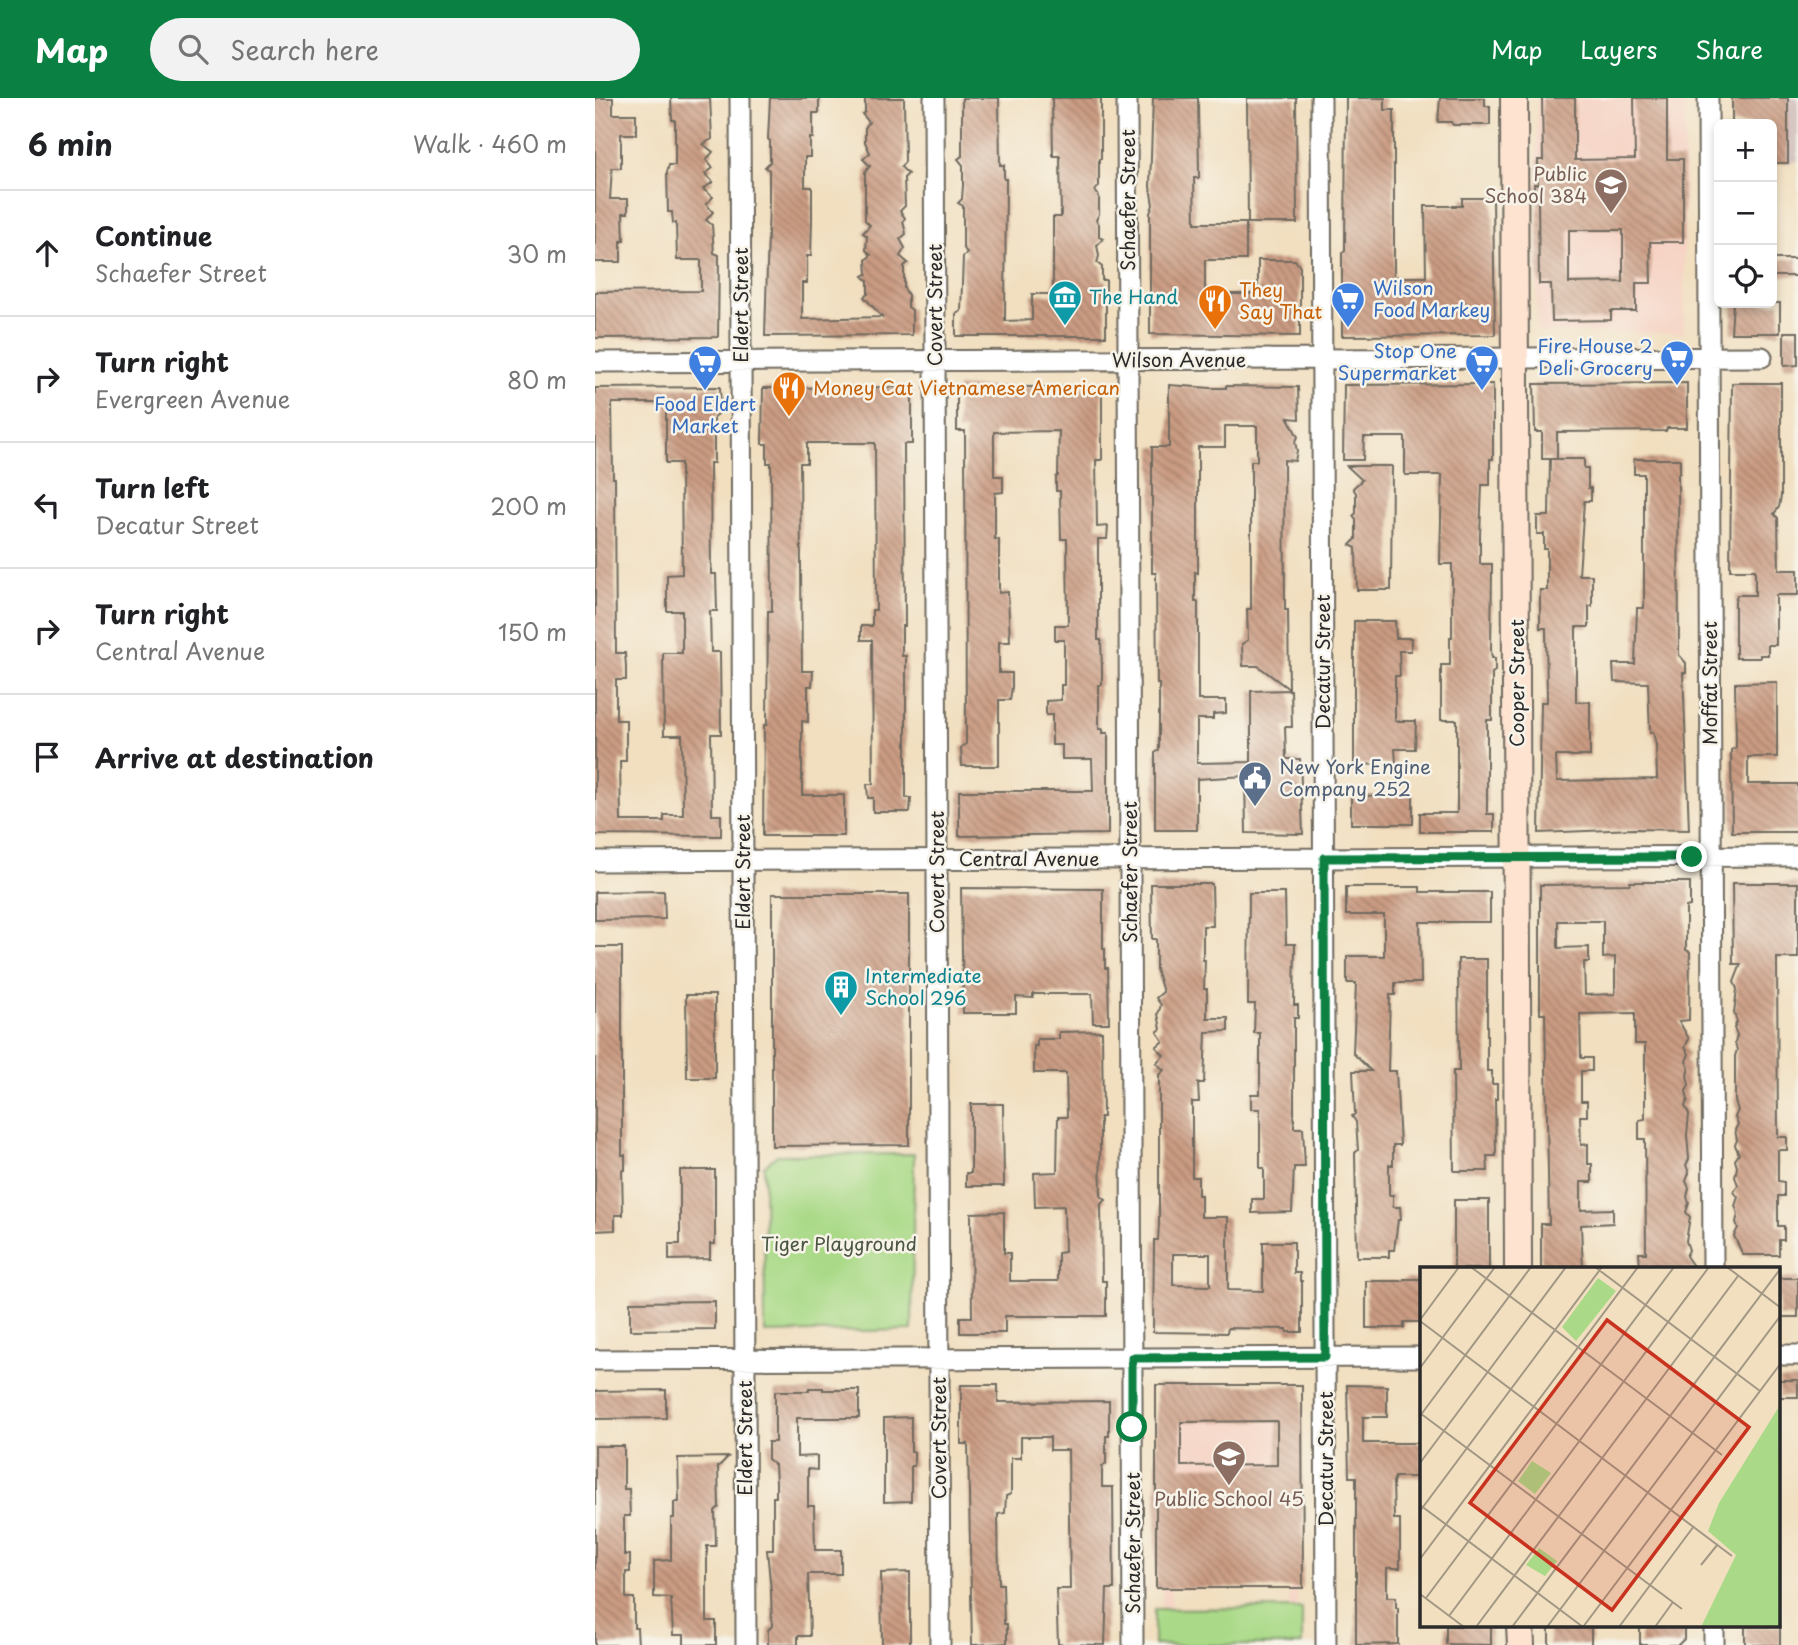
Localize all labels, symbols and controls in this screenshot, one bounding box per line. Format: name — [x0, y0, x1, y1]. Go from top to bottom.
search box — [150, 18, 640, 81]
text: Map — [35, 24, 108, 74]
icon: search — [174, 30, 212, 68]
text: Search here — [230, 30, 379, 69]
text: Map — [1491, 31, 1542, 67]
text: Layers — [1580, 31, 1657, 67]
text: Share — [1695, 31, 1763, 67]
map controls — [1714, 119, 1777, 308]
button: + — [1714, 119, 1777, 182]
text: 6 min — [28, 121, 113, 166]
text: Walk · 460 m — [413, 126, 567, 161]
street label: Schaefer Street — [1113, 129, 1141, 271]
place label: Public School 384 — [1484, 159, 1587, 209]
school or university icon: Public School 384 — [1592, 166, 1630, 215]
button: − — [1714, 182, 1777, 245]
text: Continue — [95, 216, 212, 255]
icon: ahead — [28, 234, 66, 272]
text: 30 m — [506, 236, 567, 271]
street label: Covert Street — [920, 244, 948, 366]
button: locate — [1714, 245, 1777, 308]
street label: Eldert Street — [726, 247, 754, 363]
text: Schaefer Street — [95, 255, 267, 290]
place label: Wilson Food Markey — [1373, 273, 1490, 323]
place label: They Say That — [1239, 275, 1323, 325]
museum icon: The Hand — [1046, 278, 1084, 327]
supermarket icon: Wilson Food Markey — [1329, 280, 1367, 329]
place label: The Hand — [1089, 282, 1179, 310]
restaurant icon: They Say That — [1196, 282, 1234, 331]
place label: Fire House 2 Deli Grocery — [1537, 331, 1653, 381]
place label: Stop One Supermarket — [1338, 336, 1457, 386]
supermarket icon: Fire House 2 Deli Grocery — [1658, 338, 1696, 387]
text: Turn right — [95, 342, 229, 381]
supermarket icon: Food Eldert Market — [686, 343, 724, 392]
supermarket icon: Stop One Supermarket — [1463, 343, 1501, 392]
street label: Wilson Avenue — [1112, 345, 1246, 373]
icon: right — [28, 360, 66, 398]
text: 80 m — [507, 362, 567, 397]
restaurant icon: Money Cat Vietnamese American — [770, 369, 808, 418]
place label: Money Cat Vietnamese American — [813, 373, 1120, 401]
text: Evergreen Avenue — [95, 381, 290, 416]
place label: Food Eldert Market — [654, 389, 756, 439]
text: Turn left — [95, 468, 210, 507]
icon: left — [28, 486, 66, 524]
text: 200 m — [490, 488, 567, 523]
text: Decatur Street — [95, 507, 259, 542]
text: Turn right — [95, 594, 229, 633]
street label: Decatur Street — [1308, 594, 1336, 730]
icon: right — [28, 612, 66, 650]
text: 150 m — [498, 614, 567, 649]
street label: Cooper Street — [1502, 619, 1530, 747]
street label: Moffat Street — [1695, 621, 1723, 745]
text: Central Avenue — [95, 633, 265, 668]
icon: arrive — [28, 738, 66, 776]
text: Arrive at destination — [95, 738, 374, 777]
place label: New York Engine Company 252 — [1279, 752, 1431, 802]
public building icon: New York Engine Company 252 — [1236, 759, 1274, 808]
street label: Schaefer Street — [1115, 801, 1143, 943]
street label: Covert Street — [922, 811, 950, 933]
street label: Eldert Street — [728, 814, 756, 930]
route end — [1676, 841, 1707, 872]
street label: Central Avenue — [959, 844, 1099, 872]
place label: Intermediate School 296 — [865, 961, 982, 1011]
building icon: Intermediate School 296 — [822, 968, 860, 1017]
park label: Tiger Playground — [761, 1229, 917, 1257]
inset map — [1420, 1267, 1780, 1628]
street label: Covert Street — [924, 1377, 952, 1499]
street label: Eldert Street — [730, 1380, 758, 1496]
street label: Decatur Street — [1311, 1391, 1339, 1527]
route start — [1116, 1411, 1147, 1442]
school or university icon: Public School 45 — [1210, 1438, 1248, 1487]
street label: Schaefer Street — [1118, 1472, 1146, 1614]
place label: Public School 45 — [1154, 1484, 1304, 1512]

